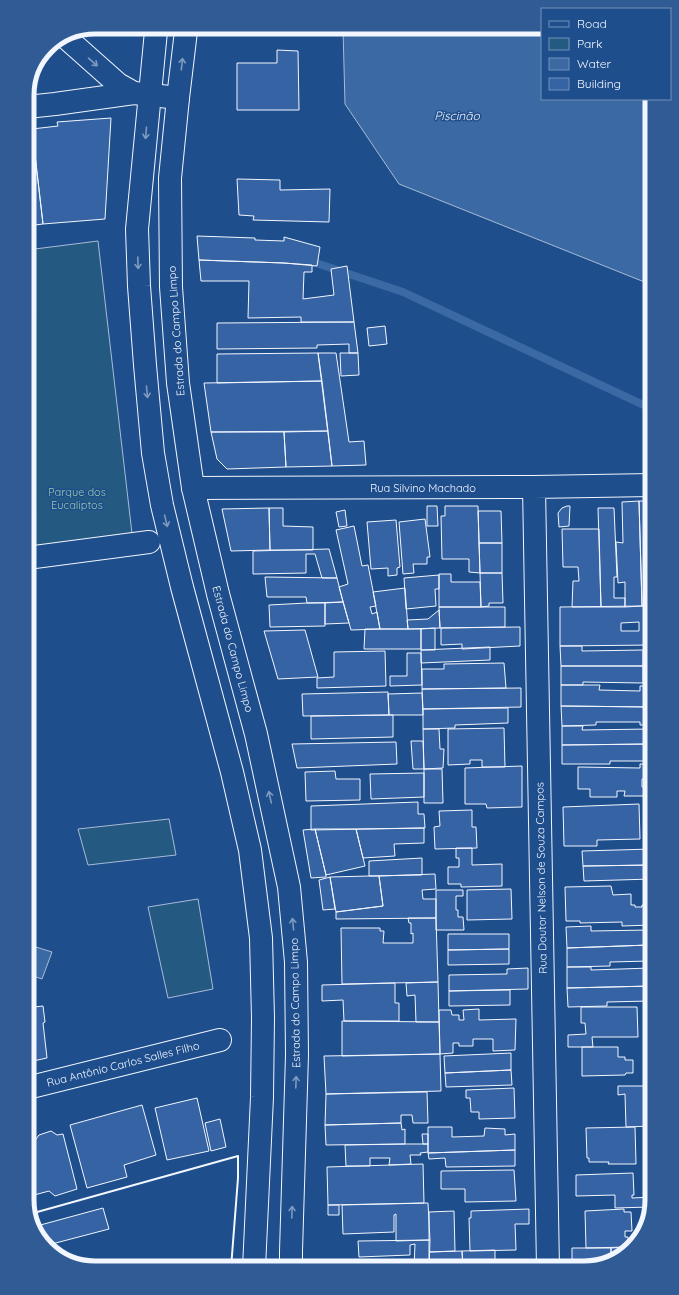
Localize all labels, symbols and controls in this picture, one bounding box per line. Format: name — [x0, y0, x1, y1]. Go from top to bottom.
legend — [541, 8, 671, 100]
text: Road — [577, 16, 607, 31]
text: Park — [577, 36, 602, 51]
text: Water — [577, 56, 612, 71]
one-way arrow — [88, 57, 98, 66]
one-way arrow — [178, 58, 185, 71]
text: Building — [577, 76, 621, 91]
water label: Piscinão — [434, 108, 481, 123]
one-way arrow — [142, 126, 150, 139]
one-way arrow — [134, 256, 142, 269]
street label: Estrada do Campo Limpo — [164, 265, 188, 396]
one-way arrow — [143, 385, 151, 398]
street label: Rua Silvino Machado — [370, 481, 476, 495]
park label: Parque dos Eucaliptos — [48, 485, 106, 512]
one-way arrow — [163, 514, 171, 527]
street label: Estrada do Campo Limpo — [209, 584, 257, 714]
street label: Rua Doutor Nelson de Souza Campos — [532, 782, 550, 974]
one-way arrow — [266, 790, 274, 803]
one-way arrow — [289, 918, 296, 931]
street label: Estrada do Campo Limpo — [287, 937, 303, 1068]
street label: Rua Antônio Carlos Salles Filho — [45, 1038, 201, 1090]
one-way arrow — [292, 1076, 300, 1089]
one-way arrow — [288, 1206, 296, 1219]

